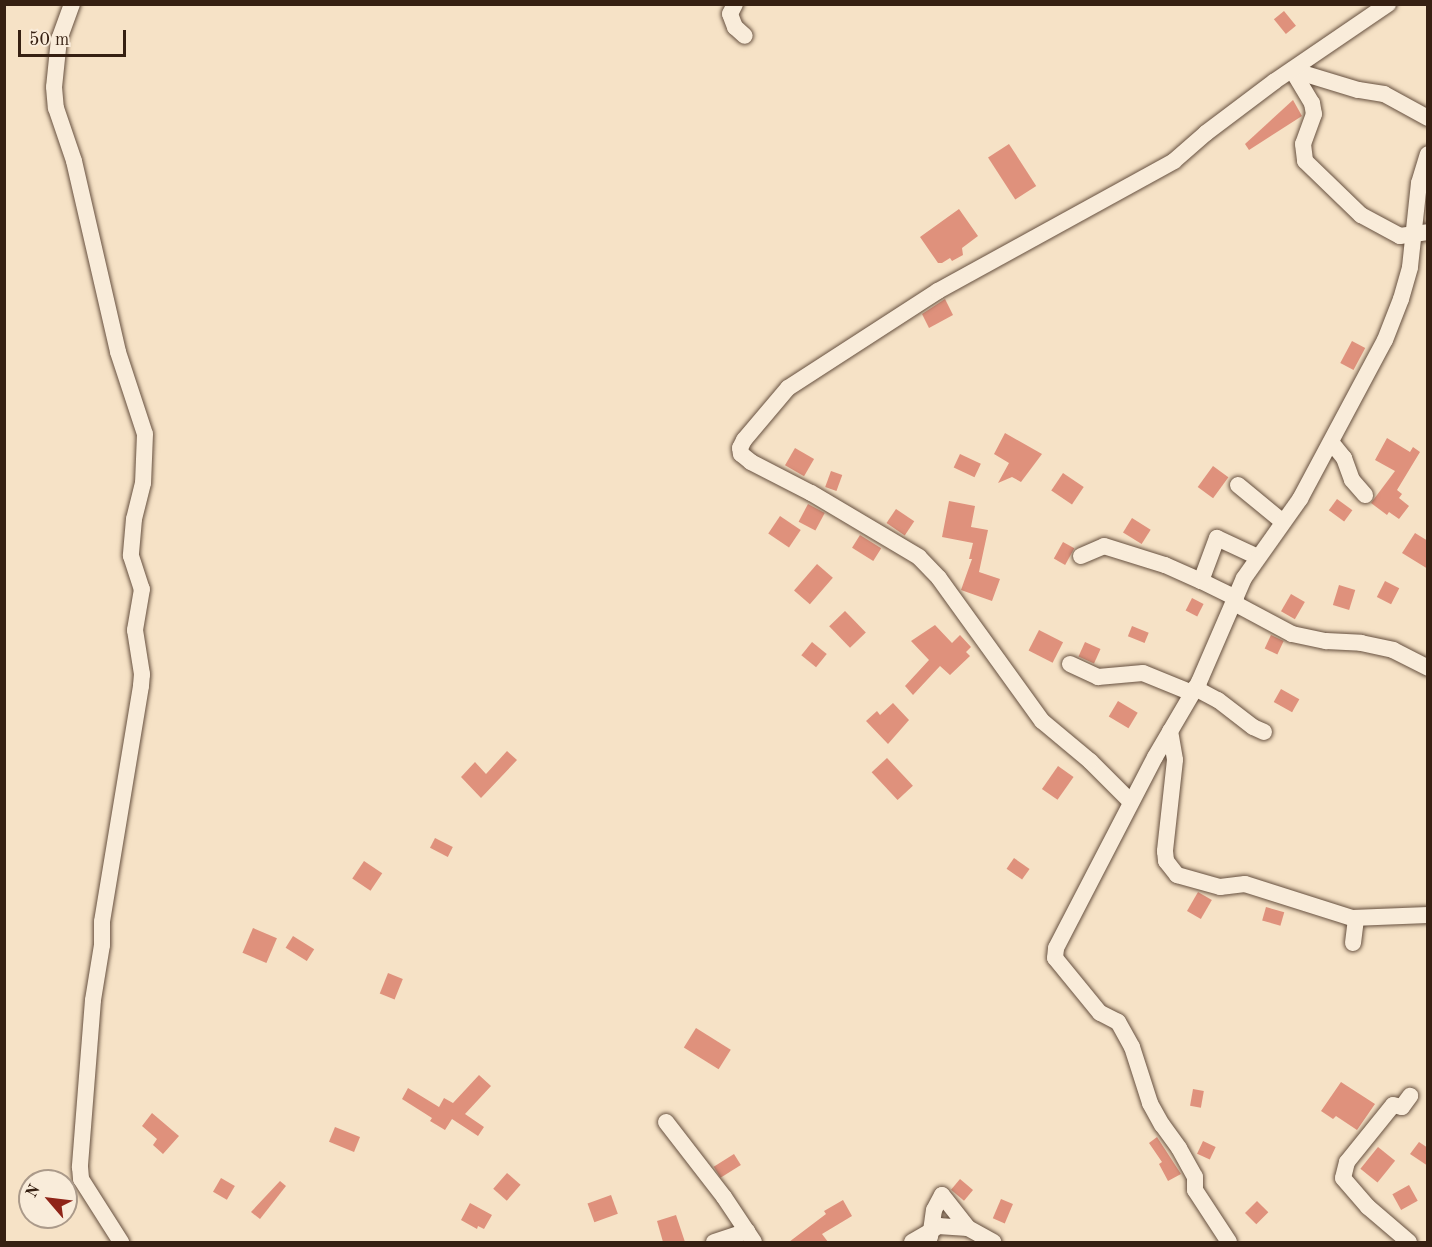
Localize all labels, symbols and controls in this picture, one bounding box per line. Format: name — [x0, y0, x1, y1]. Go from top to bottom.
scale bar — [21, 18, 129, 56]
text: 50 m — [29, 31, 69, 49]
north arrow — [18, 1169, 78, 1229]
text: N — [24, 1182, 44, 1201]

